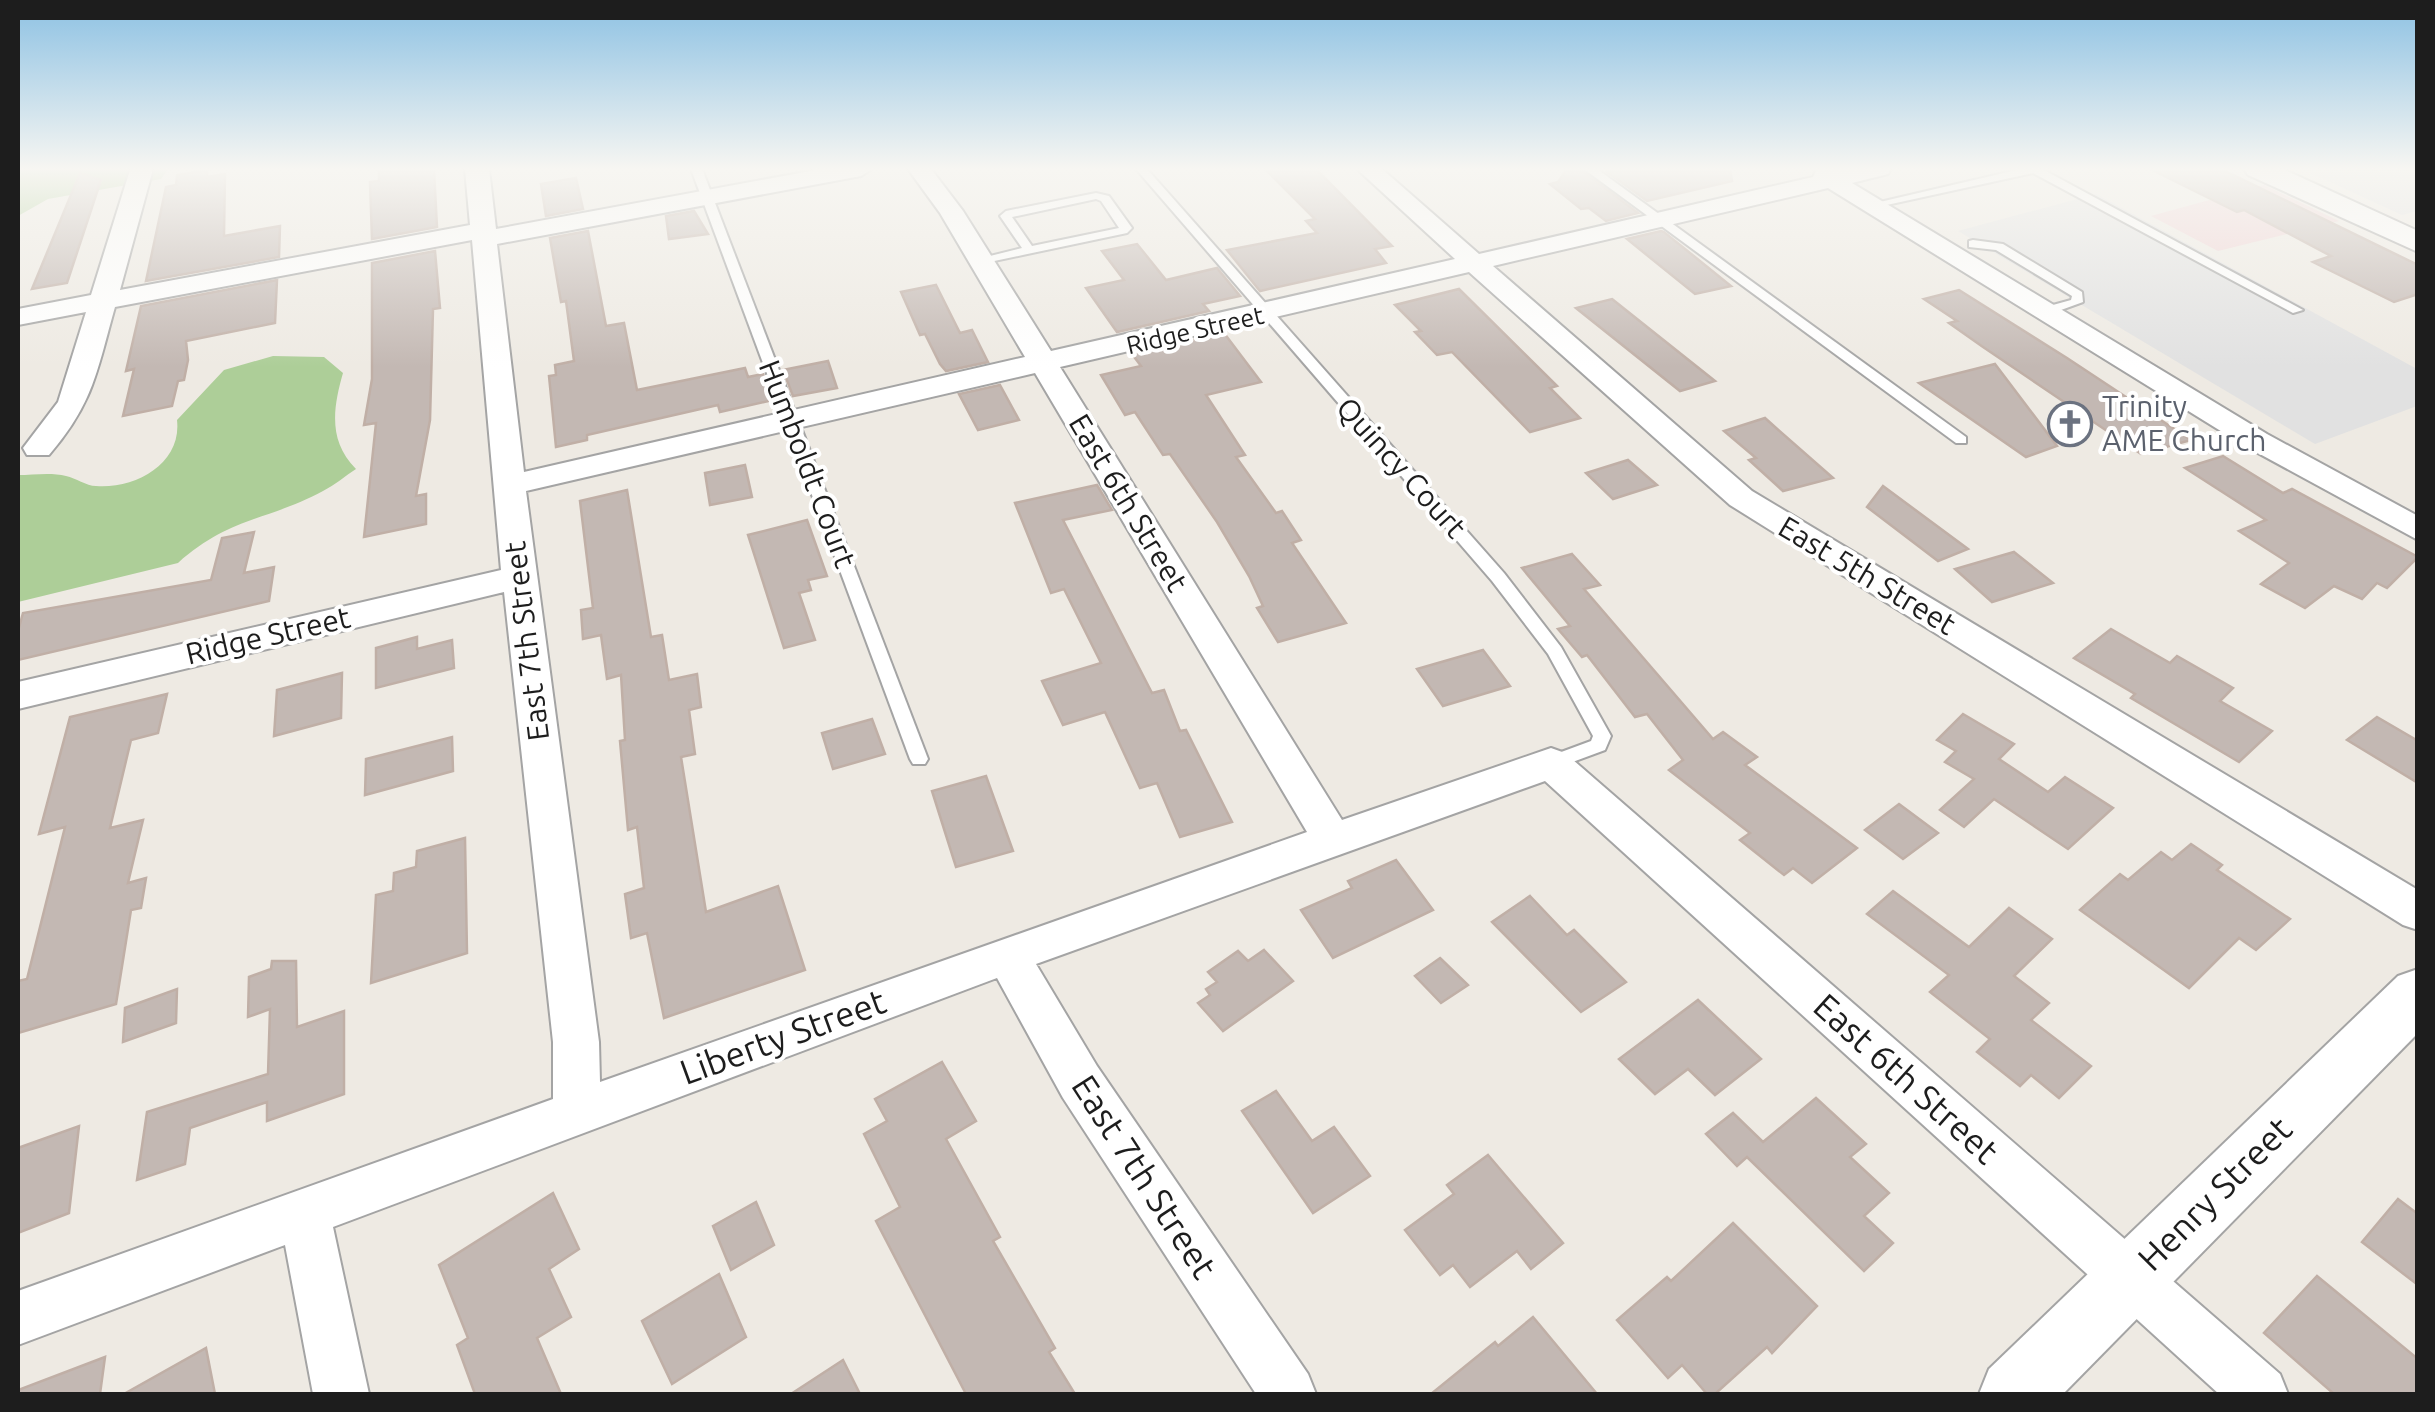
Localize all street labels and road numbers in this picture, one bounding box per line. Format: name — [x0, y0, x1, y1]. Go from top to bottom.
street label: Ridge Street — [1124, 301, 1267, 359]
street label: Humboldt Court — [753, 355, 863, 572]
street label: Quincy Court — [1330, 390, 1474, 544]
street label: East 6th Street — [1063, 408, 1195, 597]
street label: East 5th Street — [1773, 509, 1962, 641]
street label: East 7th Street — [497, 539, 555, 743]
street label: Ridge Street — [182, 600, 354, 670]
street label: Liberty Street — [674, 980, 891, 1092]
street label: East 6th Street — [1806, 985, 2007, 1171]
street label: East 7th Street — [1064, 1068, 1225, 1286]
street label: Henry Street — [2129, 1108, 2299, 1278]

